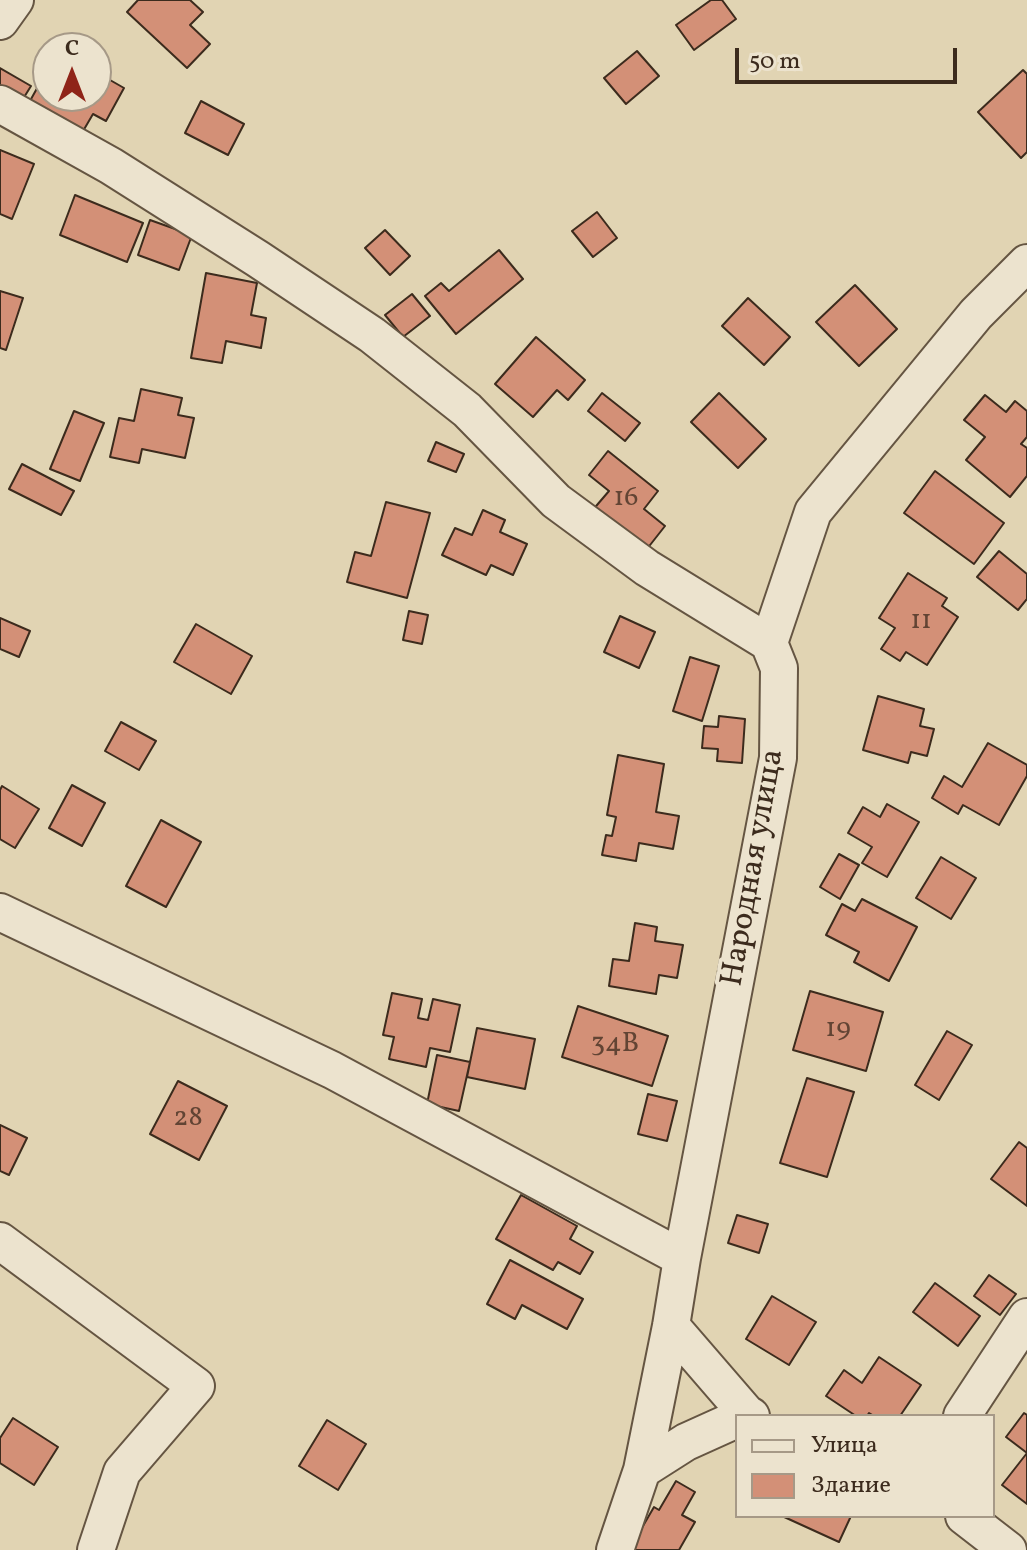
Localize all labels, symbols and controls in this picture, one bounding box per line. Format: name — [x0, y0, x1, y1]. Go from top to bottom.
north arrow — [32, 32, 112, 112]
scale bar — [739, 32, 961, 82]
text: С — [65, 34, 79, 65]
text: 50 m — [749, 45, 801, 79]
house number: 16 — [613, 483, 639, 517]
house number: 11 — [910, 606, 932, 640]
street label: Народная улица — [715, 746, 795, 990]
house number: 19 — [825, 1014, 851, 1048]
house number: 34В — [591, 1029, 639, 1063]
house number: 28 — [173, 1103, 203, 1137]
legend — [735, 1414, 995, 1518]
text: Улица — [811, 1429, 878, 1463]
text: Здание — [811, 1469, 891, 1503]

